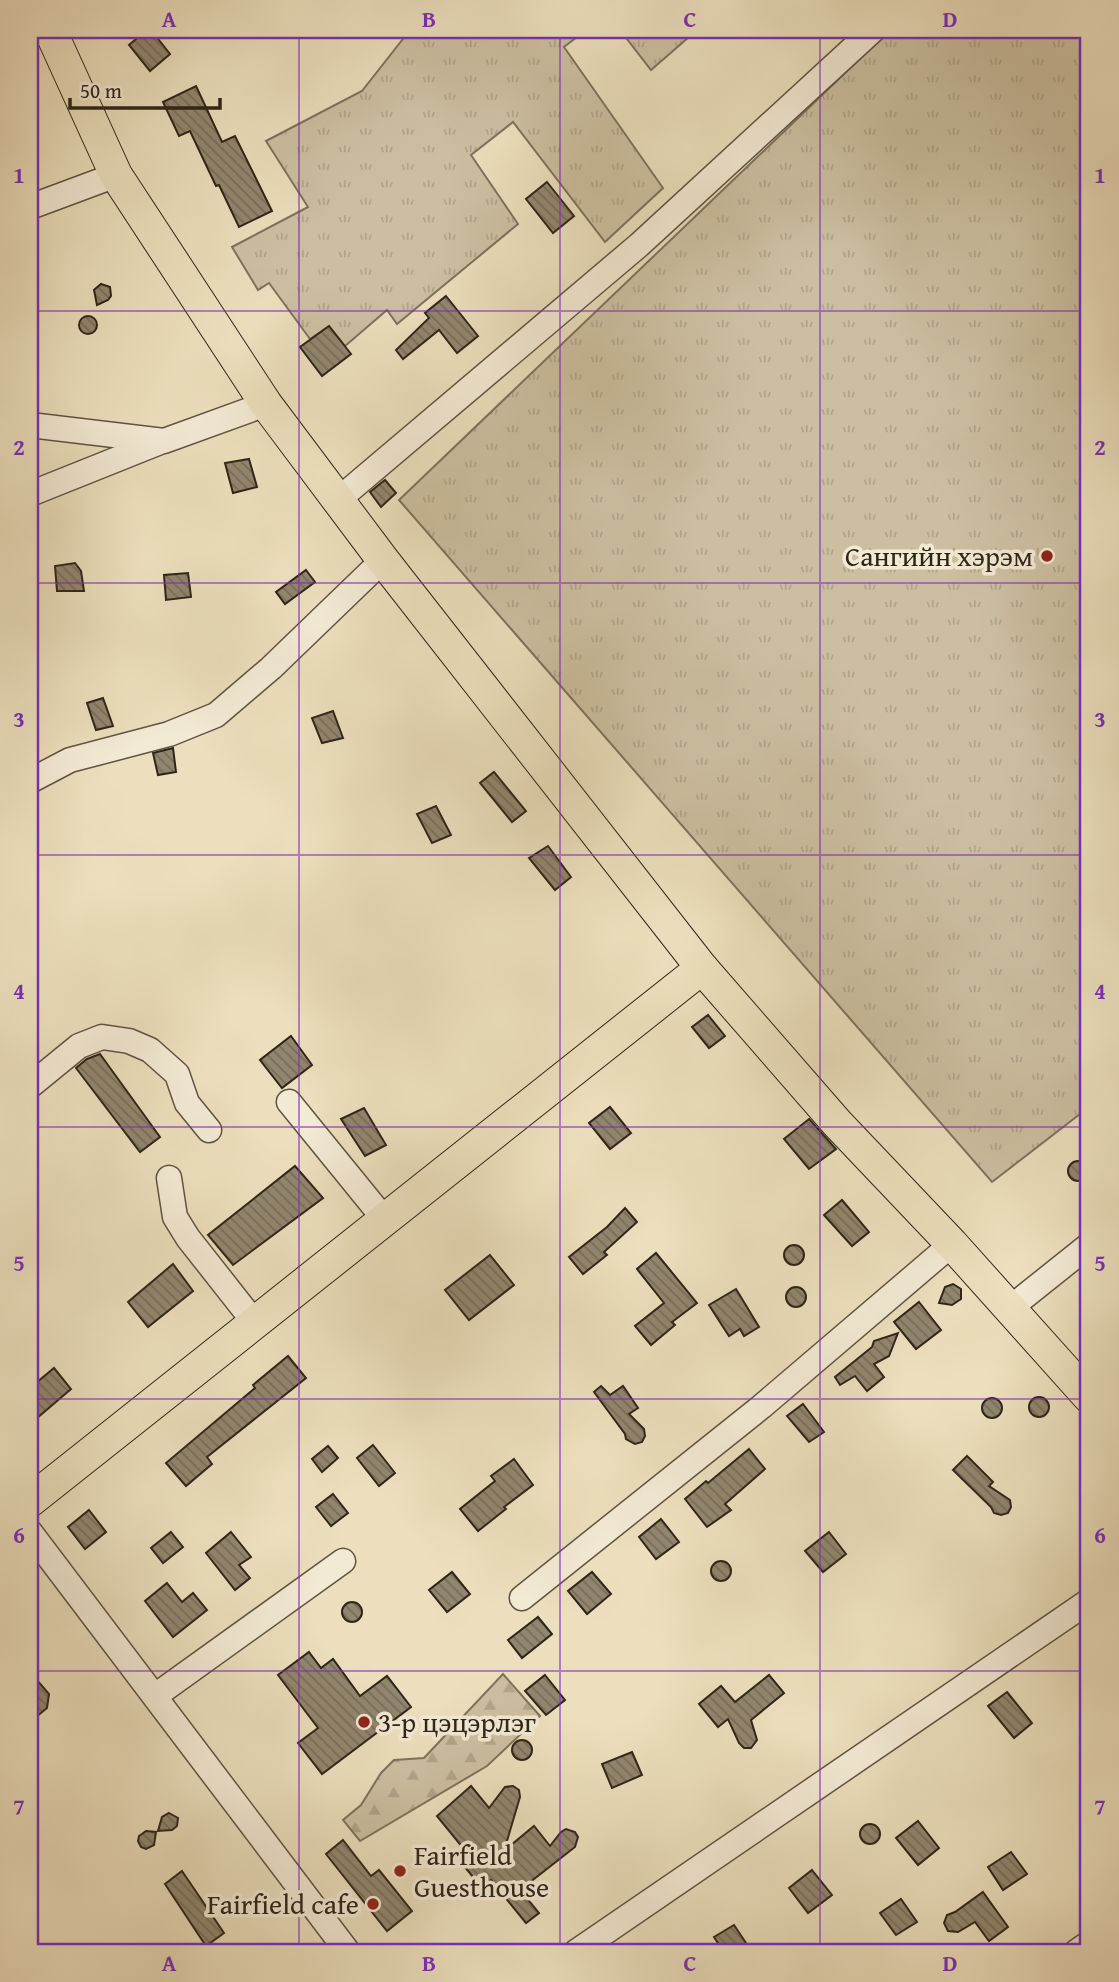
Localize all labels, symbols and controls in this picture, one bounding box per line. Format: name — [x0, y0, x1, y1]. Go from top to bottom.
text: A — [162, 2, 177, 35]
text: B — [422, 2, 436, 35]
text: C — [683, 2, 697, 35]
text: D — [943, 2, 958, 35]
scale bar — [70, 66, 220, 110]
text: 50 m — [80, 75, 122, 106]
text: 1 — [13, 158, 25, 191]
text: 1 — [1094, 158, 1106, 191]
text: 2 — [13, 430, 25, 463]
text: 2 — [1094, 430, 1106, 463]
place label: Сангийн хэрэм — [845, 535, 1033, 576]
marker: Сангийн хэрэм — [1039, 548, 1055, 564]
text: 3 — [13, 702, 25, 735]
text: 3 — [1094, 702, 1106, 735]
text: 4 — [13, 974, 25, 1007]
text: 4 — [1094, 974, 1106, 1007]
text: 5 — [13, 1246, 25, 1279]
text: 5 — [1094, 1246, 1106, 1279]
text: 6 — [13, 1518, 25, 1551]
text: 6 — [1094, 1518, 1106, 1551]
place label: 3-р цэцэрлэг — [378, 1701, 536, 1742]
marker: 3-р цэцэрлэг — [356, 1714, 372, 1730]
text: 7 — [13, 1790, 25, 1823]
text: 7 — [1094, 1790, 1106, 1823]
place label: Fairfield Guesthouse — [414, 1834, 549, 1907]
marker: Fairfield Guesthouse — [392, 1863, 408, 1879]
place label: Fairfield cafe — [207, 1883, 359, 1924]
marker: Fairfield cafe — [365, 1896, 381, 1912]
text: A — [162, 1946, 177, 1979]
text: B — [422, 1946, 436, 1979]
text: C — [683, 1946, 697, 1979]
text: D — [943, 1946, 958, 1979]

